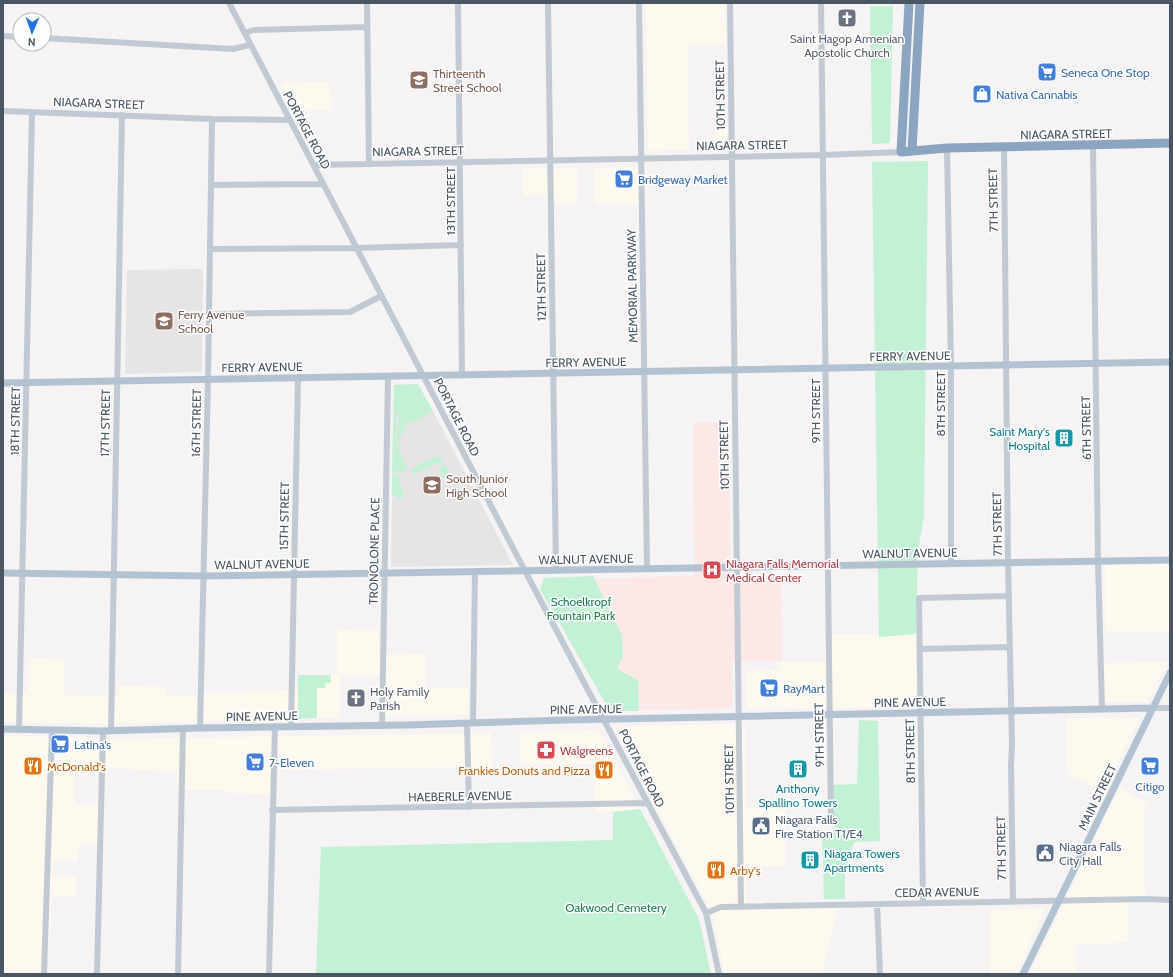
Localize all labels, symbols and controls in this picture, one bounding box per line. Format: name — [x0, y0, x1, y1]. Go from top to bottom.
church icon: Saint Hagop Armenian Apostolic Church — [836, 7, 858, 29]
north arrow — [12, 12, 52, 52]
place label: Saint Hagop Armenian Apostolic Church — [790, 31, 904, 60]
text: N — [28, 35, 36, 49]
street label: 10TH STREET — [712, 59, 728, 130]
supermarket icon: Seneca One Stop — [1036, 61, 1058, 83]
place label: Seneca One Stop — [1061, 65, 1150, 80]
place label: Thirteenth Street School — [433, 66, 502, 95]
school or university icon: Thirteenth Street School — [408, 69, 430, 91]
shop icon: Nativa Cannabis — [971, 83, 993, 105]
place label: Nativa Cannabis — [996, 87, 1077, 102]
street label: PORTAGE ROAD — [280, 88, 334, 172]
street label: NIAGARA STREET — [53, 94, 146, 112]
street label: NIAGARA STREET — [1020, 126, 1113, 142]
street label: NIAGARA STREET — [696, 137, 789, 153]
street label: NIAGARA STREET — [372, 143, 465, 159]
street label: 13TH STREET — [443, 166, 458, 235]
street label: 7TH STREET — [985, 167, 1001, 232]
supermarket icon: Bridgeway Market — [613, 168, 635, 190]
place label: Bridgeway Market — [638, 172, 728, 187]
street label: MEMORIAL PARKWAY — [624, 229, 640, 343]
street label: 12TH STREET — [533, 252, 549, 321]
place label: Ferry Avenue School — [178, 307, 244, 336]
school or university icon: Ferry Avenue School — [153, 310, 175, 332]
street label: FERRY AVENUE — [869, 348, 951, 364]
street label: FERRY AVENUE — [545, 354, 627, 370]
street label: FERRY AVENUE — [221, 359, 303, 375]
street label: 8TH STREET — [933, 371, 948, 437]
street label: PORTAGE ROAD — [431, 375, 483, 459]
street label: 9TH STREET — [808, 378, 823, 443]
street label: 18TH STREET — [7, 386, 23, 456]
street label: 17TH STREET — [97, 388, 113, 457]
street label: 16TH STREET — [188, 388, 204, 457]
street label: 6TH STREET — [1078, 395, 1094, 460]
street label: 10TH STREET — [716, 419, 732, 490]
place label: Saint Mary's Hospital — [989, 424, 1050, 453]
building icon: Saint Mary's Hospital — [1053, 427, 1075, 449]
place label: South Junior High School — [446, 471, 508, 500]
school or university icon: South Junior High School — [421, 474, 443, 496]
street label: 15TH STREET — [276, 481, 292, 550]
street label: 7TH STREET — [989, 491, 1005, 556]
street label: TRONOLONE PLACE — [366, 497, 382, 605]
street label: WALNUT AVENUE — [862, 545, 958, 561]
street label: WALNUT AVENUE — [538, 551, 634, 567]
street label: WALNUT AVENUE — [214, 556, 310, 572]
place label: Niagara Falls Memorial Medical Center — [726, 556, 839, 585]
hospital icon: Niagara Falls Memorial Medical Center — [701, 559, 723, 581]
park label: Schoelkropf Fountain Park — [547, 594, 616, 623]
supermarket icon: RayMart — [758, 677, 780, 699]
place label: RayMart — [783, 681, 825, 696]
place label: Holy Family Parish — [370, 684, 430, 713]
church icon: Holy Family Parish — [345, 687, 367, 709]
street label: PINE AVENUE — [874, 694, 947, 710]
street label: PINE AVENUE — [550, 701, 623, 717]
street label: 9TH STREET — [811, 702, 827, 767]
street label: PINE AVENUE — [226, 708, 299, 724]
street label: 8TH STREET — [902, 718, 918, 784]
street label: PORTAGE ROAD — [616, 726, 668, 810]
supermarket icon: Latina's — [49, 733, 71, 755]
place label: Latina's — [74, 737, 111, 752]
pharmacy icon: Walgreens — [535, 739, 557, 761]
place label: Walgreens — [560, 743, 613, 758]
street label: 10TH STREET — [721, 743, 737, 814]
supermarket icon: 7-Eleven — [244, 751, 266, 773]
restaurant icon: McDonald's — [22, 755, 44, 777]
place label: 7-Eleven — [269, 755, 314, 770]
supermarket icon: Citigo — [1139, 755, 1161, 777]
building icon: Anthony Spallino Towers — [787, 758, 809, 780]
place label: McDonald's — [47, 759, 106, 774]
restaurant icon: Frankies Donuts and Pizza — [593, 759, 615, 781]
street label: MAIN STREET — [1075, 761, 1120, 833]
place label: Frankies Donuts and Pizza — [458, 763, 590, 778]
place label: Citigo — [1135, 779, 1165, 794]
place label: Anthony Spallino Towers — [758, 781, 838, 810]
street label: HAEBERLE AVENUE — [408, 788, 512, 804]
place label: Niagara Falls Fire Station T1/E4 — [775, 812, 863, 841]
public building icon: Niagara Falls Fire Station T1/E4 — [750, 815, 772, 837]
street label: 7TH STREET — [993, 815, 1009, 880]
place label: Niagara Falls City Hall — [1059, 839, 1122, 868]
public building icon: Niagara Falls City Hall — [1034, 842, 1056, 864]
place label: Niagara Towers Apartments — [824, 846, 900, 875]
building icon: Niagara Towers Apartments — [799, 849, 821, 871]
restaurant icon: Arby's — [705, 859, 727, 881]
place label: Arby's — [730, 863, 761, 878]
street label: CEDAR AVENUE — [895, 884, 980, 900]
park label: Oakwood Cemetery — [565, 900, 667, 915]

